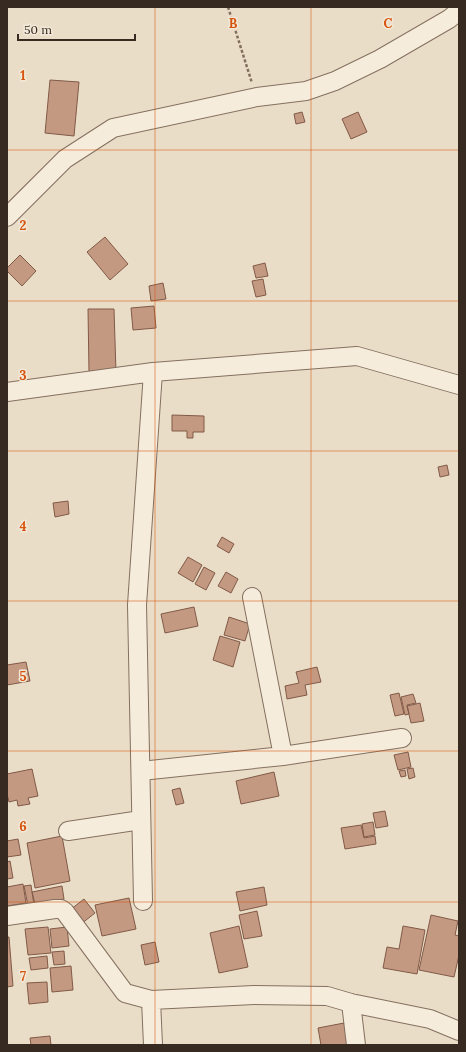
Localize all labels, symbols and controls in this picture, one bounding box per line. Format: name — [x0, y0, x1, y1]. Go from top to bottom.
text: B — [229, 15, 238, 32]
text: C — [384, 15, 393, 32]
scale bar — [18, 16, 135, 42]
text: 50 m — [24, 22, 52, 37]
text: 1 — [20, 67, 26, 84]
text: 2 — [20, 217, 27, 234]
text: 3 — [19, 367, 27, 384]
text: 4 — [19, 518, 27, 535]
text: 5 — [19, 668, 27, 685]
text: 6 — [19, 818, 27, 835]
text: 7 — [20, 968, 26, 985]

